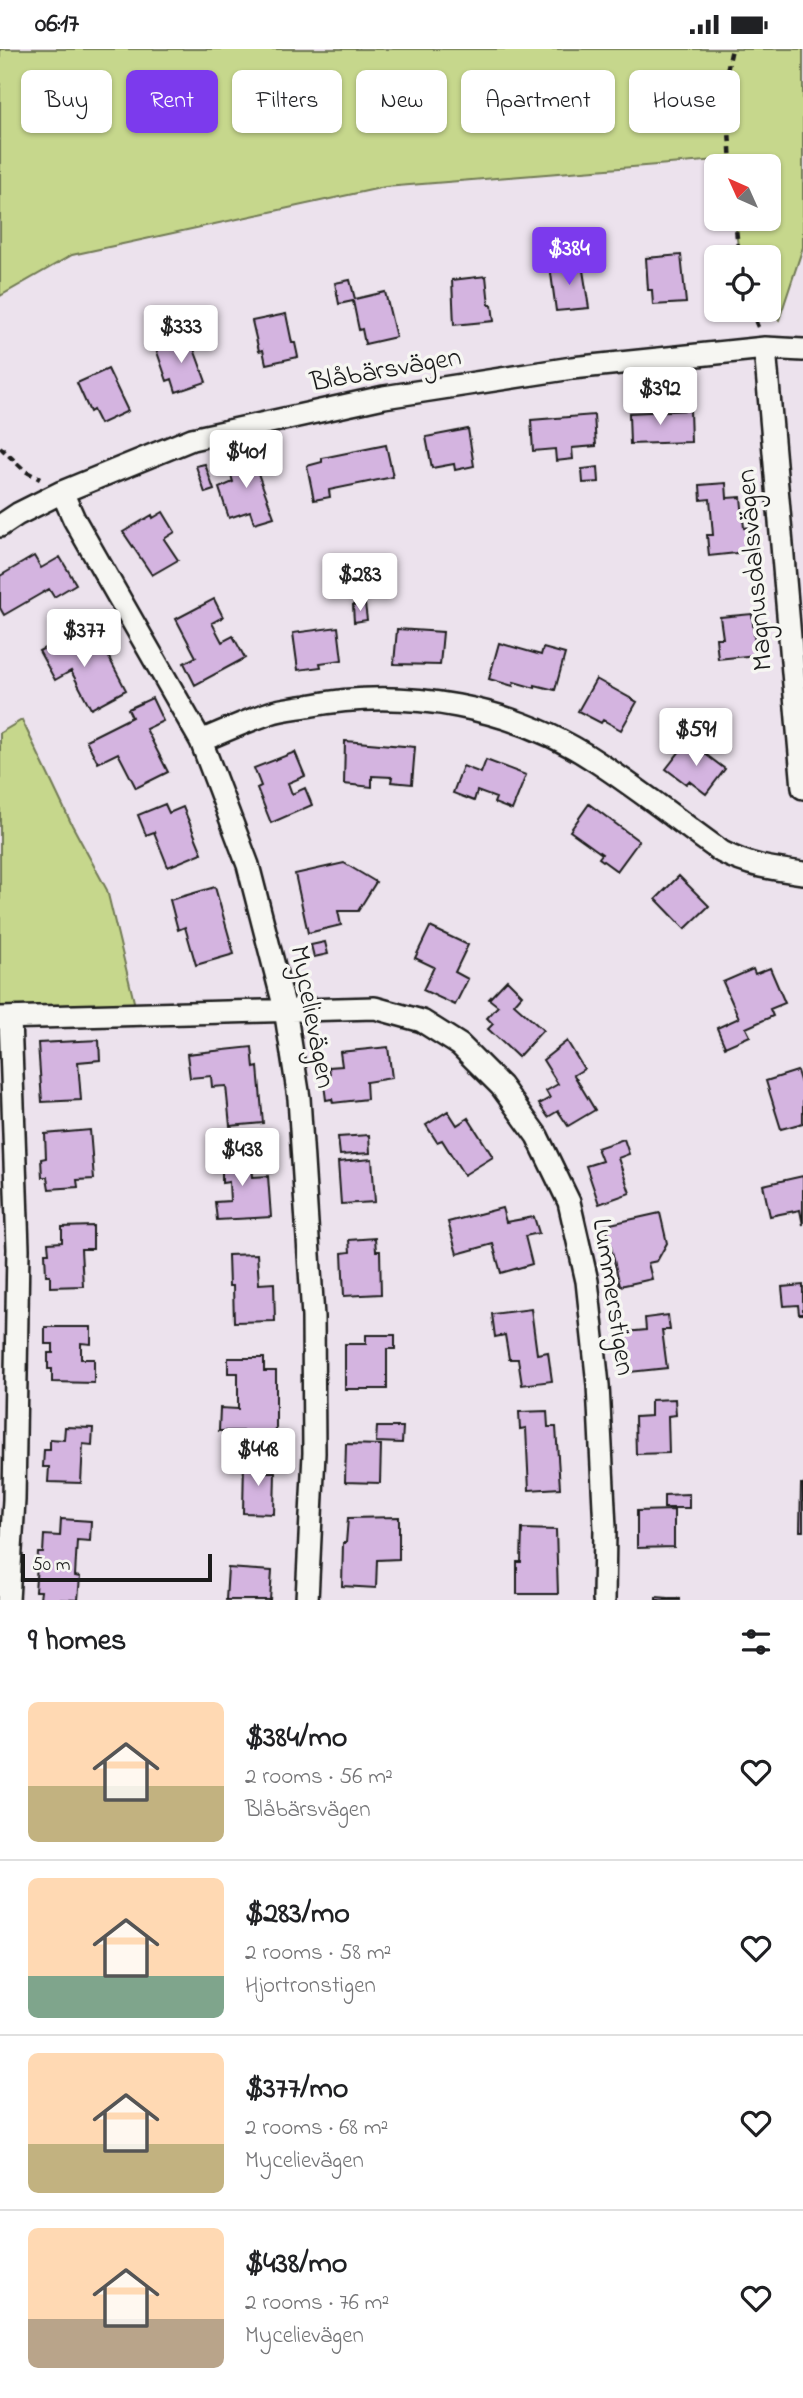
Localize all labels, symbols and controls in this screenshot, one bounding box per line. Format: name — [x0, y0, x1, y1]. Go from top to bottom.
text: 06:17 — [35, 6, 79, 44]
chip: Buy — [21, 70, 112, 133]
chip: Rent — [126, 70, 218, 133]
chip: Filters — [232, 70, 342, 133]
chip: New — [356, 70, 447, 133]
chip: Apartment — [461, 70, 615, 133]
chip: House — [629, 70, 740, 133]
north arrow — [704, 154, 780, 231]
map controls — [704, 154, 781, 322]
pin: $384 — [528, 227, 610, 287]
text: $384 — [548, 233, 590, 266]
button: locate — [704, 245, 781, 322]
pin: $333 — [140, 305, 222, 365]
text: $333 — [160, 311, 202, 344]
street label: Blåbärsvägen — [306, 338, 465, 405]
pin: $392 — [619, 367, 701, 427]
text: $392 — [639, 373, 681, 406]
pin: $401 — [205, 431, 287, 490]
text: $401 — [226, 436, 266, 469]
street label: Magnusdalsvägen — [727, 467, 785, 673]
pin: $283 — [319, 553, 401, 613]
text: $283 — [338, 559, 382, 592]
pin: $377 — [43, 609, 125, 669]
text: $377 — [63, 615, 105, 648]
pin: $591 — [655, 709, 737, 768]
text: $591 — [675, 714, 717, 747]
street label: Mycelievägen — [277, 942, 345, 1092]
pin: $438 — [201, 1129, 283, 1188]
text: $438 — [221, 1134, 263, 1167]
street label: Lummerstigen — [579, 1215, 645, 1379]
pin: $448 — [217, 1429, 299, 1488]
text: $448 — [237, 1434, 279, 1467]
scale bar — [21, 1551, 212, 1583]
text: 50 m — [32, 1552, 71, 1579]
text: 9 homes — [28, 1620, 126, 1664]
icon: filters — [737, 1623, 775, 1661]
text: $384/mo — [245, 1717, 347, 1761]
icon: home — [84, 1730, 168, 1814]
icon: heart — [737, 1753, 775, 1791]
text: 2 rooms · 56 m² — [245, 1761, 393, 1794]
text: Blåbärsvägen — [245, 1794, 371, 1827]
text: $283/mo — [245, 1893, 350, 1937]
icon: home — [84, 1906, 168, 1990]
icon: heart — [737, 1929, 775, 1967]
text: 2 rooms · 58 m² — [245, 1937, 391, 1970]
text: Hjortronstigen — [245, 1970, 376, 2003]
text: $377/mo — [245, 2068, 348, 2112]
icon: home — [84, 2081, 168, 2165]
icon: heart — [737, 2104, 775, 2142]
text: 2 rooms · 68 m² — [245, 2112, 388, 2145]
text: Mycelievägen — [245, 2145, 364, 2178]
text: $438/mo — [245, 2243, 347, 2287]
icon: home — [84, 2256, 168, 2340]
icon: heart — [737, 2279, 775, 2317]
text: 2 rooms · 76 m² — [245, 2287, 389, 2320]
text: Mycelievägen — [245, 2320, 364, 2353]

